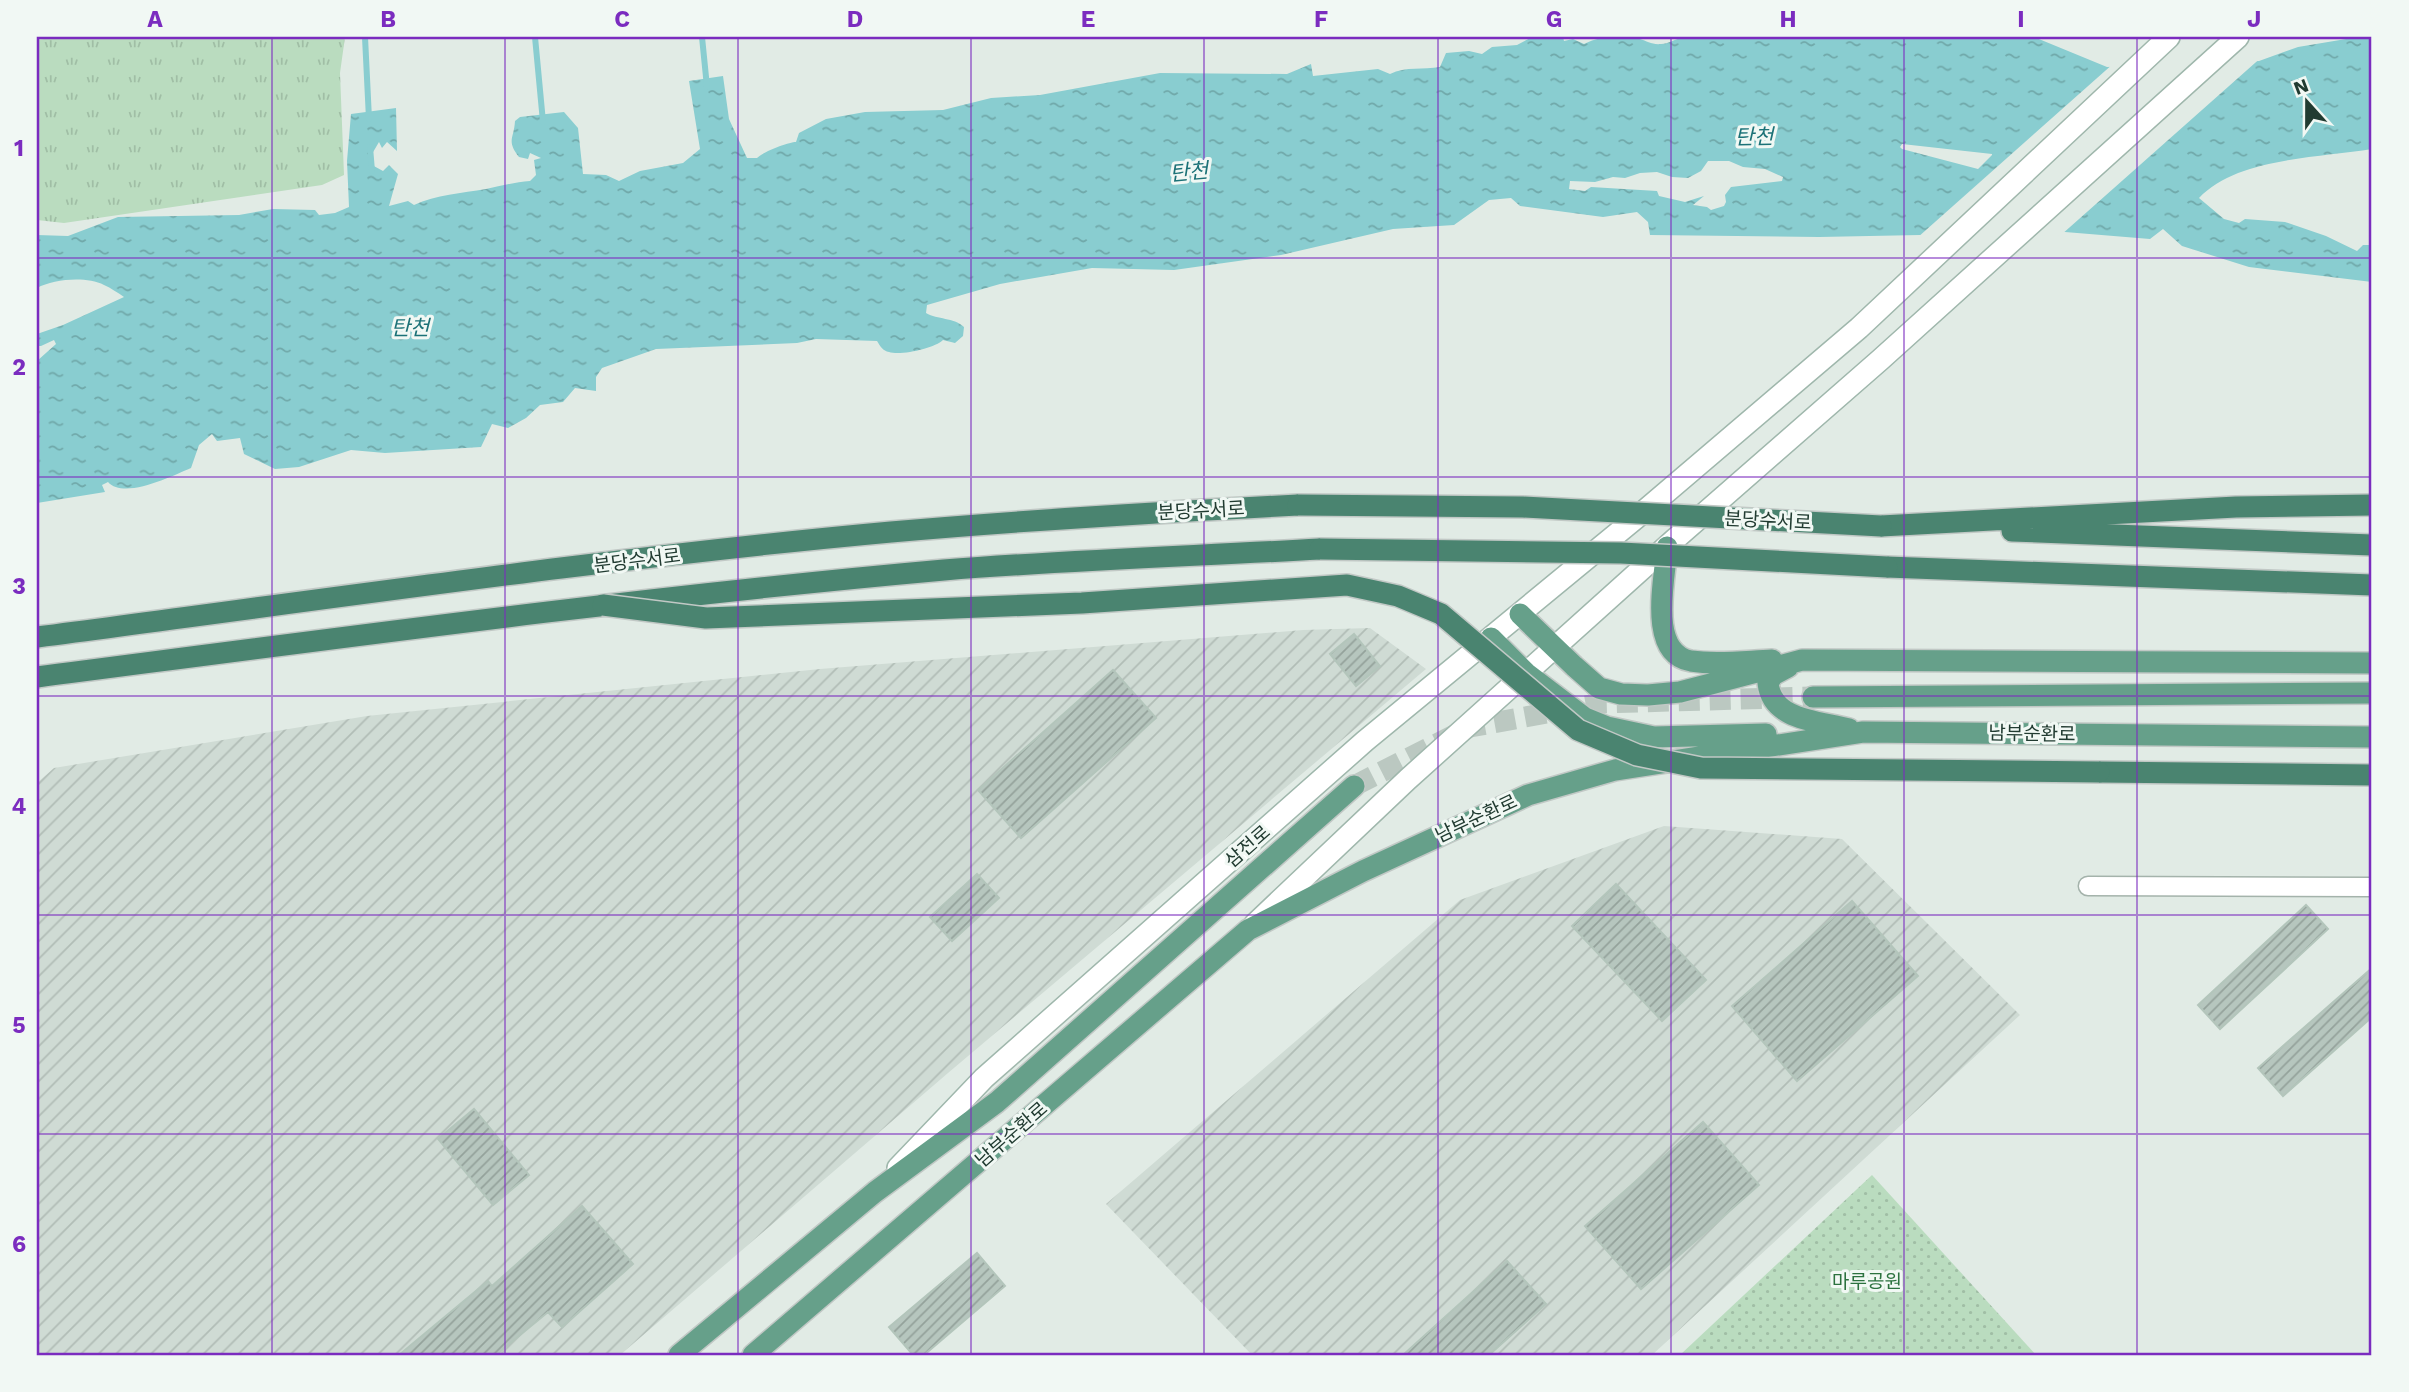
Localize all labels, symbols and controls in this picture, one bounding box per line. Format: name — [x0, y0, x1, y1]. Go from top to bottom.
text: A — [147, 6, 163, 33]
text: B — [380, 6, 396, 33]
text: C — [614, 6, 630, 33]
text: D — [847, 6, 863, 33]
text: E — [1081, 6, 1095, 33]
text: F — [1314, 6, 1328, 33]
text: G — [1546, 6, 1562, 33]
text: H — [1779, 6, 1797, 33]
text: I — [2017, 6, 2025, 33]
text: J — [2247, 6, 2261, 33]
north arrow — [2272, 66, 2342, 136]
text: N — [2290, 73, 2312, 100]
water label: 탄천 — [1734, 124, 1776, 149]
text: 1 — [14, 135, 24, 162]
water label: 탄천 — [1169, 157, 1212, 186]
water label: 탄천 — [391, 315, 432, 340]
text: 2 — [12, 354, 26, 381]
street label: 분당수서로 — [1157, 497, 1245, 524]
street label: 분당수서로 — [1724, 507, 1812, 534]
street label: 분당수서로 — [592, 544, 682, 577]
text: 3 — [12, 573, 26, 600]
street label: 남부순환로 — [1988, 721, 2076, 746]
street label: 남부순환로 — [1432, 790, 1521, 847]
text: 4 — [12, 793, 27, 820]
street label: 삼전로 — [1220, 820, 1275, 872]
text: 5 — [12, 1012, 26, 1039]
street label: 남부순환로 — [971, 1097, 1052, 1172]
text: 6 — [12, 1231, 26, 1258]
park label: 마루공원 — [1832, 1270, 1902, 1293]

